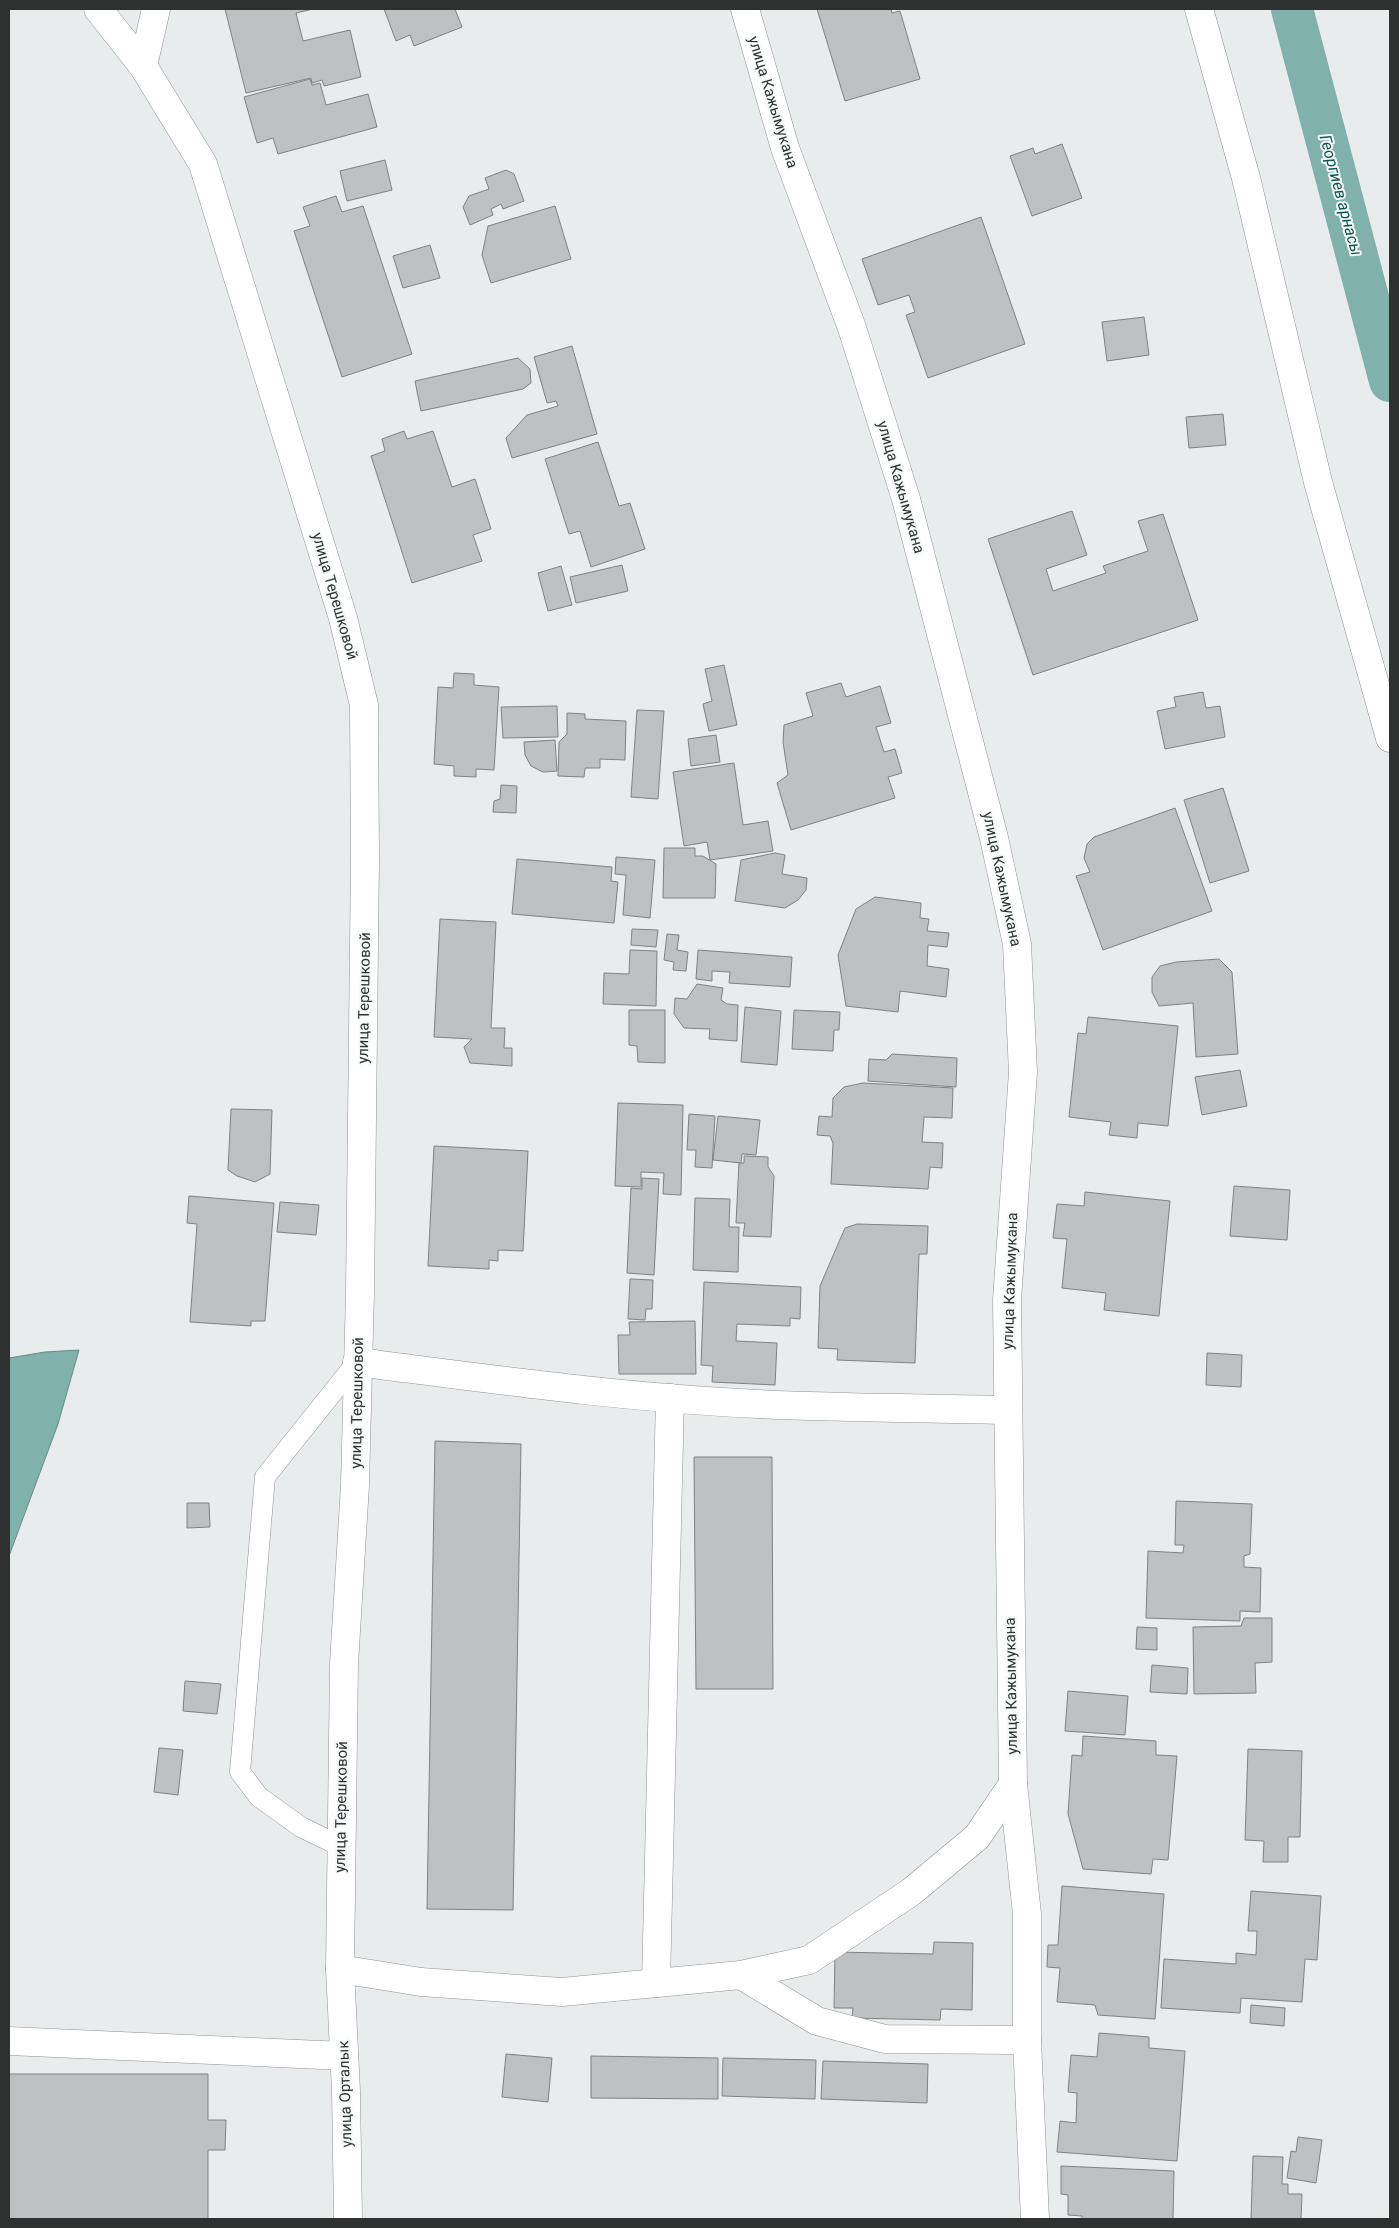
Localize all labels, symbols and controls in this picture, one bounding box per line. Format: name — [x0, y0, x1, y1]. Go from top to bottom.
street label: улица Кажымукана — [744, 34, 802, 170]
water label: Георгиев арнасы — [1316, 133, 1366, 257]
street label: улица Кажымукана — [873, 419, 929, 555]
street label: улица Терешковой — [308, 530, 362, 662]
street label: улица Кажымукана — [979, 810, 1025, 948]
street label: улица Терешковой — [354, 932, 374, 1064]
street label: улица Кажымукана — [999, 1212, 1021, 1350]
street label: улица Терешковой — [347, 1337, 367, 1469]
street label: улица Кажымукана — [1001, 1617, 1021, 1755]
street label: улица Терешковой — [331, 1741, 351, 1873]
street label: улица Орталык — [334, 2040, 356, 2148]

